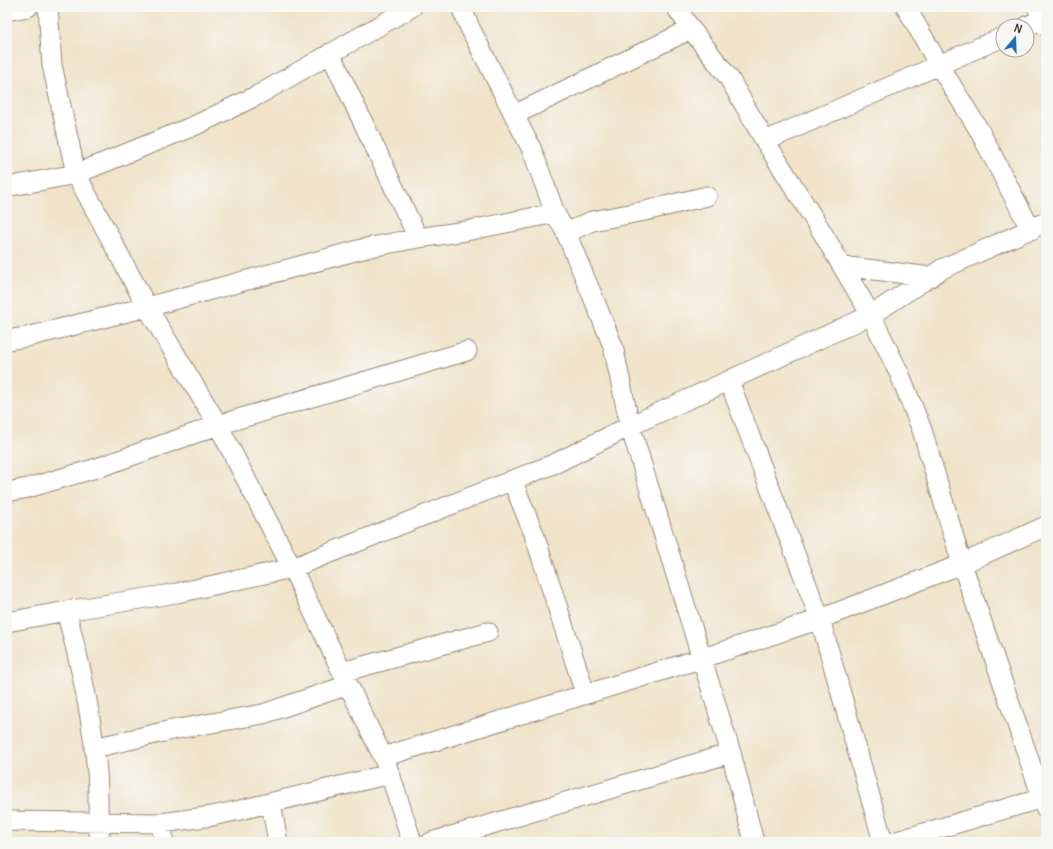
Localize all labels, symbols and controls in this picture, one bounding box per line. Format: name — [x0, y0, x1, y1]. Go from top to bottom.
north arrow — [995, 18, 1035, 58]
text: N — [1012, 21, 1024, 36]

